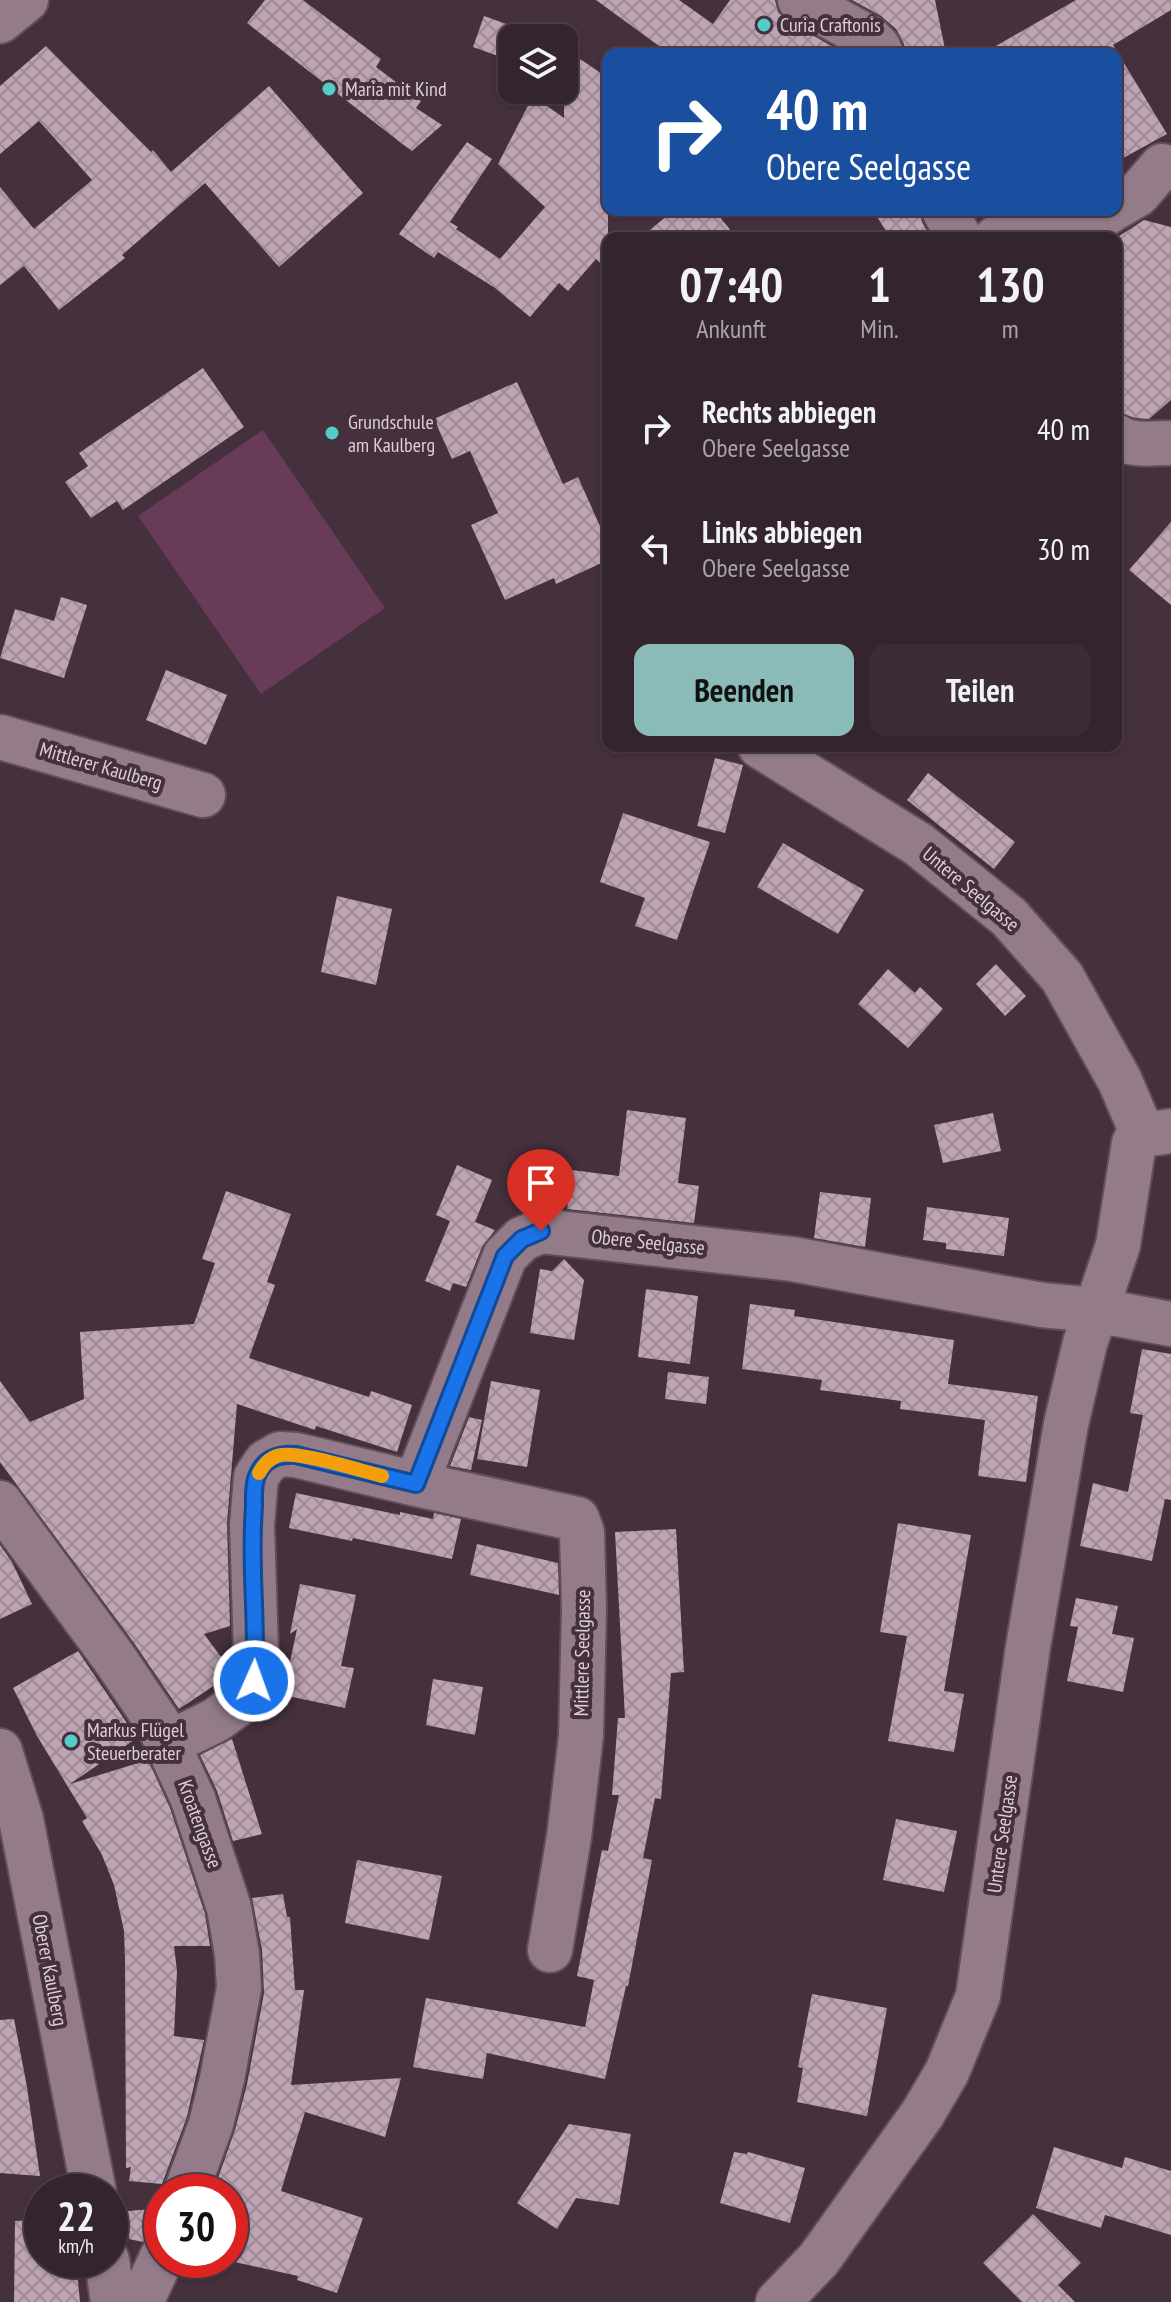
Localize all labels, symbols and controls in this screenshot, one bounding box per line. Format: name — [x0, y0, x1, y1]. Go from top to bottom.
place label: Curia Craftonis — [780, 12, 881, 38]
marker: Curia Craftonis — [755, 16, 773, 34]
map controls — [498, 24, 578, 104]
button: layers — [498, 24, 578, 104]
text: 40 m — [766, 73, 868, 145]
place label: Maria mit Kind — [345, 76, 447, 102]
marker: Maria mit Kind — [320, 80, 338, 98]
icon: right — [634, 80, 738, 184]
text: Obere Seelgasse — [766, 143, 971, 190]
text: 07:40 — [679, 253, 783, 315]
text: 1 — [868, 253, 891, 315]
text: 130 — [976, 253, 1045, 315]
text: Ankunft — [696, 312, 766, 345]
text: Min. — [860, 312, 899, 345]
text: m — [1002, 312, 1019, 345]
text: Rechts abbiegen — [702, 392, 876, 431]
icon: right — [634, 406, 678, 450]
place label: Grundschule am Kaulberg — [348, 409, 435, 458]
text: 40 m — [1037, 409, 1090, 448]
marker: Grundschule am Kaulberg — [323, 424, 341, 442]
text: Obere Seelgasse — [702, 431, 850, 464]
text: Links abbiegen — [702, 512, 862, 551]
icon: left — [634, 526, 678, 570]
text: 30 m — [1037, 529, 1090, 568]
text: Obere Seelgasse — [702, 551, 850, 584]
button: Beenden — [634, 644, 854, 736]
button: Teilen — [870, 644, 1090, 736]
street label: Mittlerer Kaulberg — [37, 736, 165, 796]
street label: Untere Seelgasse — [917, 841, 1025, 937]
pin — [507, 1149, 575, 1231]
icon: arrive — [519, 1161, 563, 1205]
street label: Obere Seelgasse — [590, 1223, 706, 1261]
street label: Mittlere Seelgasse — [568, 1589, 596, 1717]
position arrow — [212, 1639, 296, 1723]
place label: Markus Flügel Steuerberater — [87, 1717, 184, 1766]
marker: Markus Flügel Steuerberater — [62, 1732, 80, 1750]
street label: Untere Seelgasse — [981, 1773, 1023, 1895]
street label: Kroatengasse — [172, 1776, 228, 1872]
street label: Oberer Kaulberg — [26, 1912, 74, 2028]
speed limit sign: 30 — [144, 2174, 248, 2278]
text: 22 — [57, 2190, 95, 2242]
text: km/h — [58, 2233, 94, 2259]

